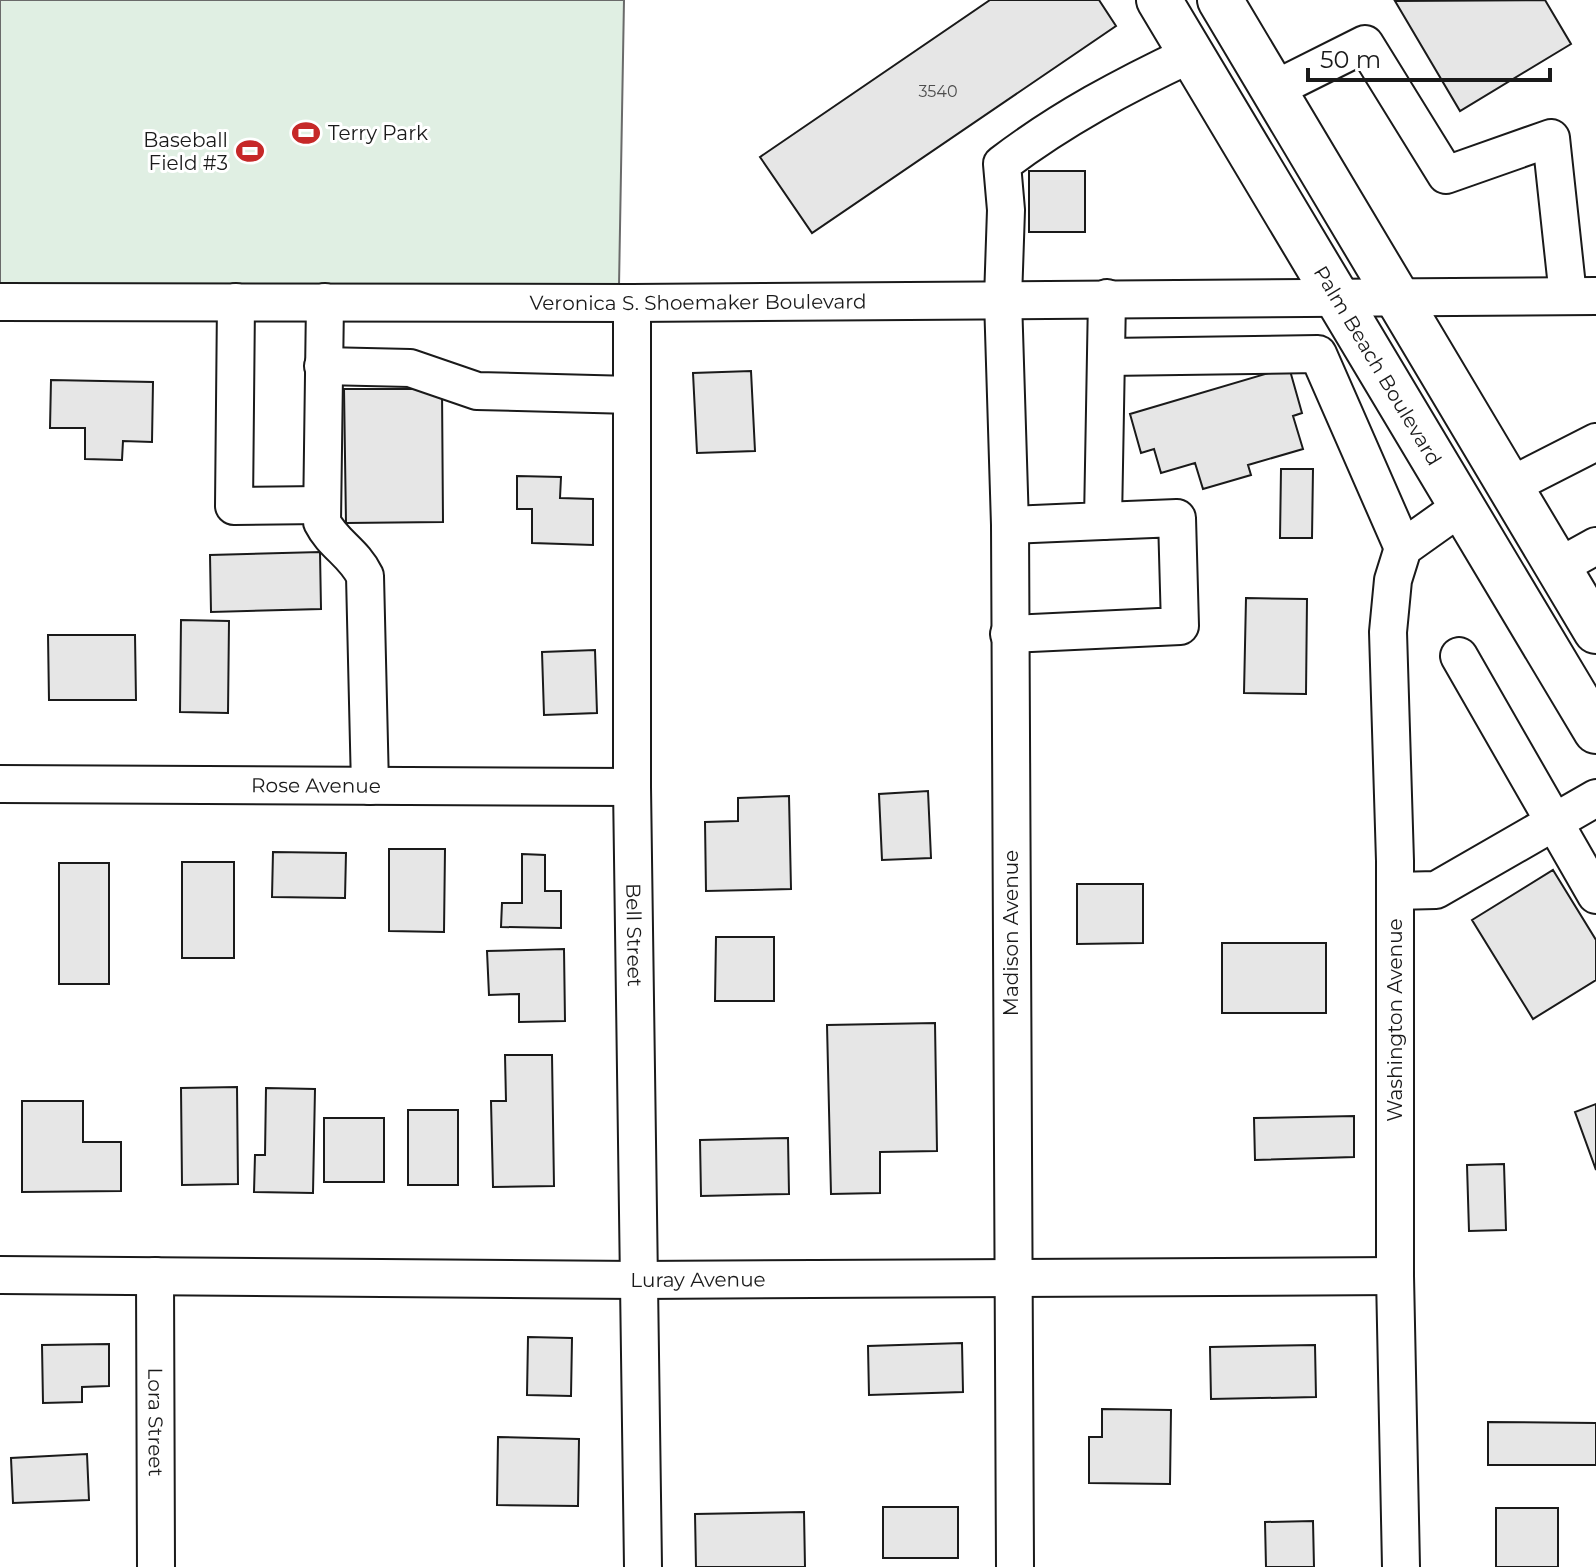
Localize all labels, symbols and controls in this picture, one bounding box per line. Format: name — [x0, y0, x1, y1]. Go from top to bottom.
scale bar — [1308, 32, 1550, 82]
text: 50 m — [1320, 45, 1381, 74]
house number: 3540 — [918, 82, 958, 101]
sports icon: Terry Park — [291, 118, 321, 148]
place label: Terry Park — [328, 121, 428, 145]
place label: Baseball Field #3 — [143, 128, 228, 175]
sports icon: Baseball Field #3 — [235, 136, 265, 166]
street label: Palm Beach Boulevard — [1309, 262, 1446, 470]
street label: Veronica S. Shoemaker Boulevard — [529, 289, 867, 315]
street label: Rose Avenue — [251, 773, 381, 798]
street label: Madison Avenue — [999, 850, 1023, 1016]
street label: Bell Street — [621, 883, 647, 987]
street label: Washington Avenue — [1383, 918, 1407, 1122]
street label: Luray Avenue — [630, 1267, 766, 1292]
street label: Lora Street — [143, 1367, 168, 1477]

